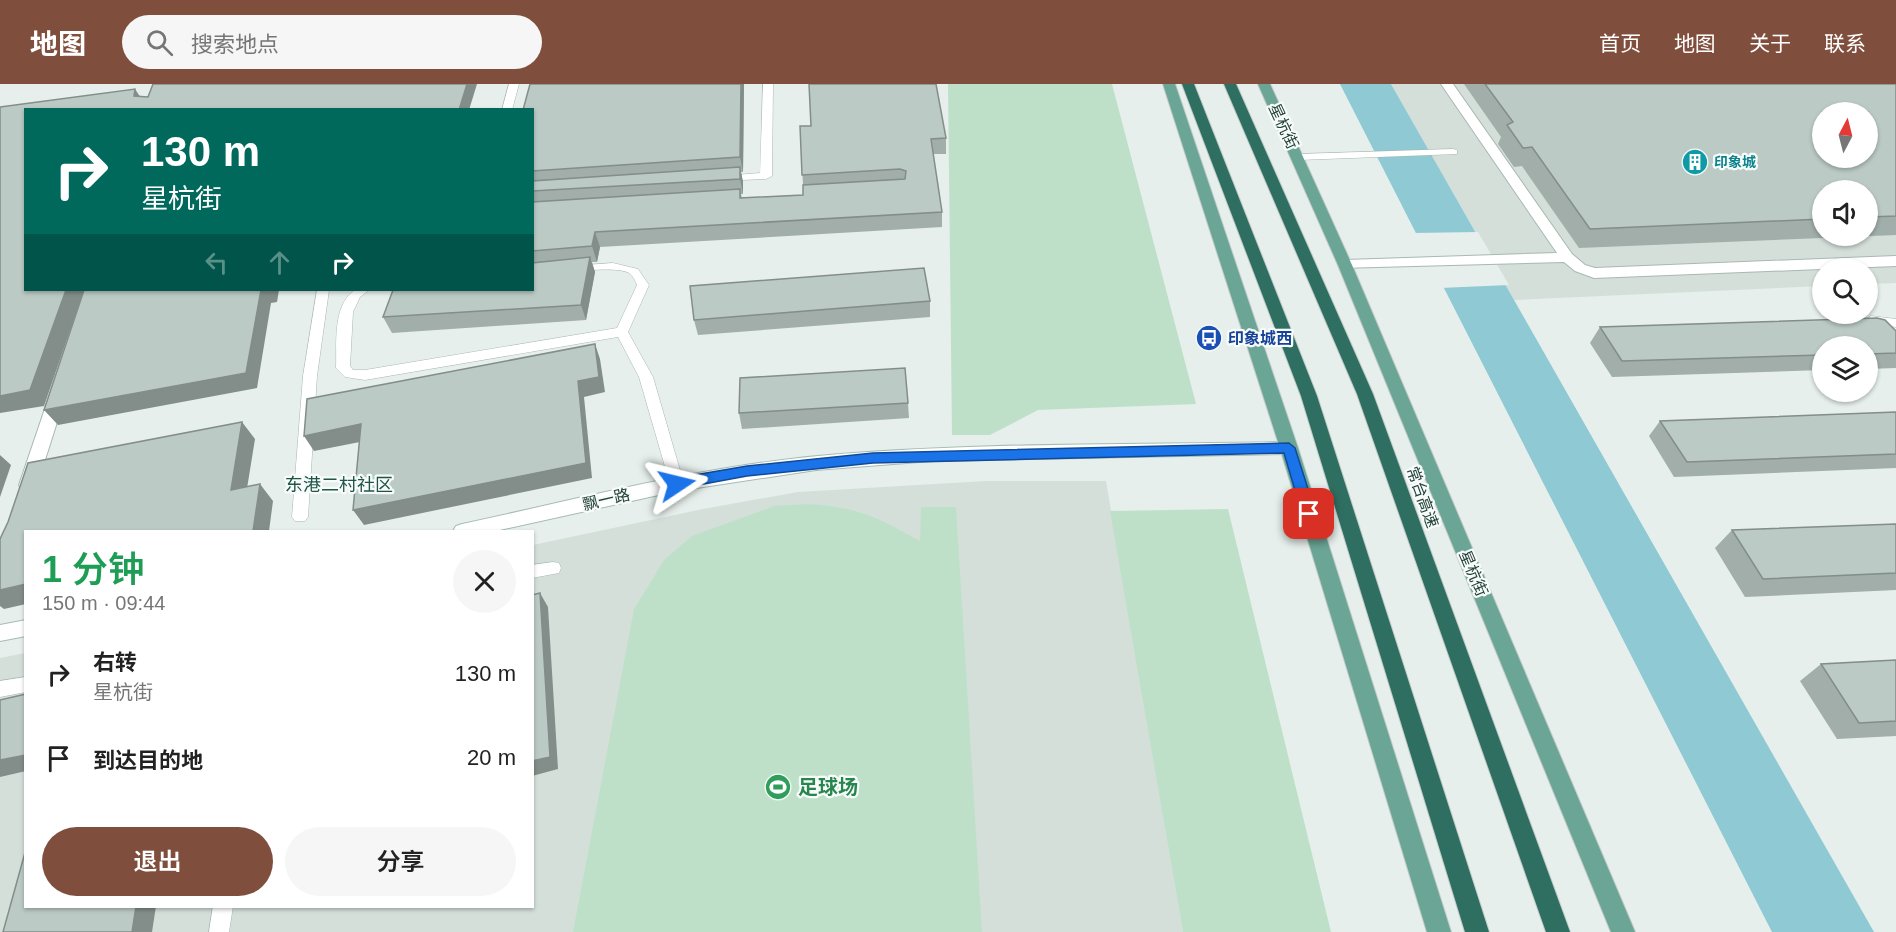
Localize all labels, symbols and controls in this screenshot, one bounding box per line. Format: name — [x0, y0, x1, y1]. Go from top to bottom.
search box — [122, 15, 542, 69]
icon: search — [143, 26, 176, 59]
text: 地图 — [30, 29, 86, 60]
text: 搜索地点 — [191, 32, 279, 57]
text: 首页 — [1599, 32, 1641, 55]
text: 地图 — [1674, 32, 1716, 55]
text: 关于 — [1749, 32, 1791, 55]
text: 联系 — [1824, 32, 1866, 55]
street label: 星杭街 — [1266, 101, 1301, 152]
north arrow — [1812, 102, 1878, 168]
map controls — [1812, 102, 1878, 402]
text: 130 m — [141, 128, 260, 175]
icon: right — [42, 132, 120, 210]
building icon: 印象城 — [1680, 147, 1710, 177]
place label: 印象城 — [1714, 154, 1756, 170]
button: sound — [1812, 180, 1878, 246]
text: 星杭街 — [141, 184, 222, 214]
icon: left — [200, 246, 233, 279]
icon: ahead — [263, 246, 296, 279]
icon: right — [326, 246, 359, 279]
button: search — [1812, 258, 1878, 324]
bus stop icon: 印象城西 — [1194, 323, 1224, 353]
place label: 印象城西 — [1228, 329, 1292, 347]
button: layers — [1812, 336, 1878, 402]
position arrow — [645, 452, 709, 516]
street label: 常台高速 — [1404, 464, 1441, 530]
district label: 东港二村社区 — [285, 475, 393, 495]
street label: 飘一路 — [581, 486, 631, 513]
pin — [1283, 488, 1334, 539]
icon: arrive — [1292, 497, 1325, 530]
street label: 星杭街 — [1456, 548, 1491, 599]
text: 1 分钟 — [42, 549, 144, 590]
button: close — [453, 550, 516, 613]
text: 150 m · 09:44 — [42, 592, 165, 614]
text: 右转 — [93, 650, 137, 675]
icon: right — [42, 658, 75, 691]
text: 130 m — [455, 661, 516, 686]
text: 星杭街 — [93, 681, 153, 703]
icon: arrive — [42, 742, 75, 775]
text: 20 m — [467, 745, 516, 770]
text: 到达目的地 — [93, 748, 203, 773]
sports icon: 足球场 — [763, 772, 793, 802]
place label: 足球场 — [798, 776, 858, 798]
button: 退出 — [42, 827, 273, 896]
button: 分享 — [285, 827, 516, 896]

